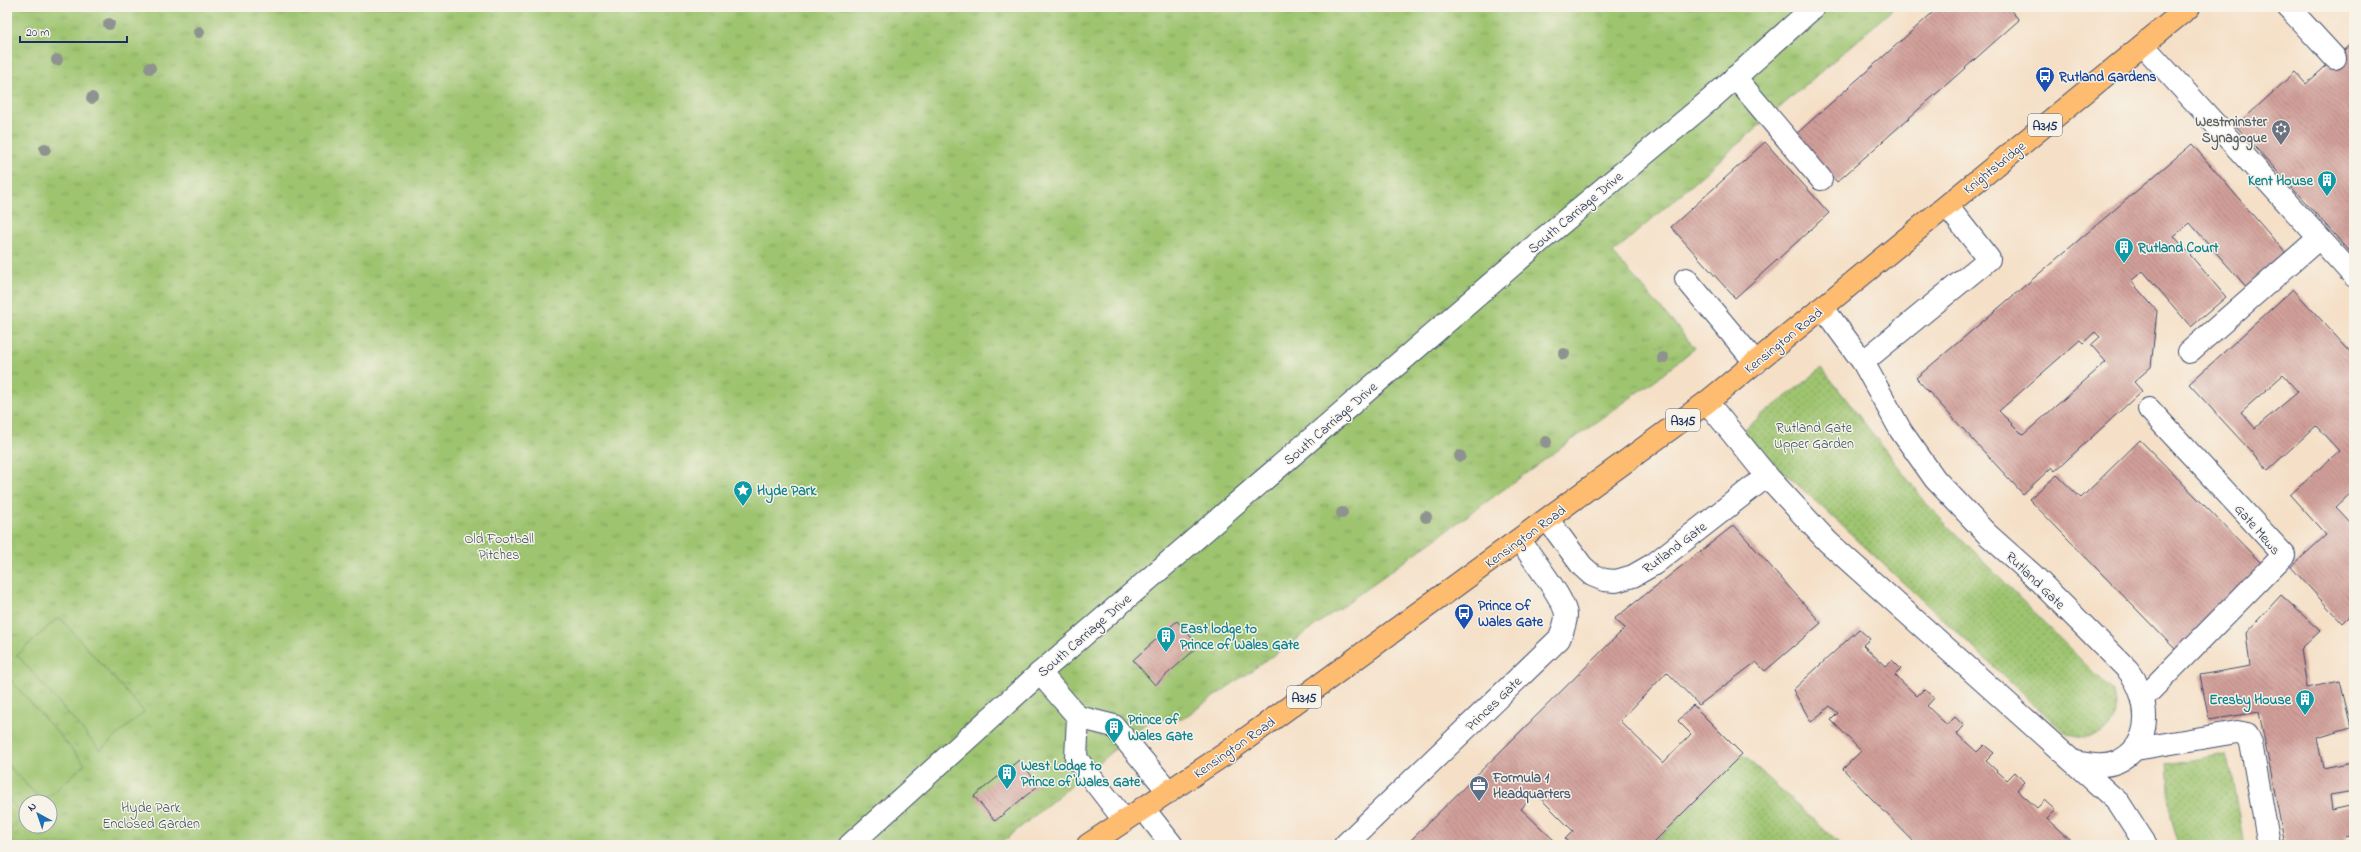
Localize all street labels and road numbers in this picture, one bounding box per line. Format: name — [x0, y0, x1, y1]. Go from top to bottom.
road number: A315 — [2028, 114, 2062, 136]
street label: Knightsbridge — [1959, 136, 2032, 201]
street label: South Carriage Drive — [1524, 167, 1629, 260]
street label: Kensington Road — [1740, 303, 1828, 380]
street label: South Carriage Drive — [1279, 377, 1384, 472]
road number: A315 — [1666, 409, 1700, 431]
street label: Gate Mews — [2229, 500, 2285, 560]
street label: Kensington Road — [1481, 501, 1571, 575]
street label: Rutland Gate — [1638, 517, 1712, 579]
street label: Rutland Gate — [2000, 547, 2070, 615]
street label: South Carriage Drive — [1033, 589, 1138, 684]
street label: Princes Gate — [1461, 671, 1528, 736]
road number: A315 — [1287, 686, 1321, 708]
street label: Kensington Road — [1190, 712, 1281, 785]

